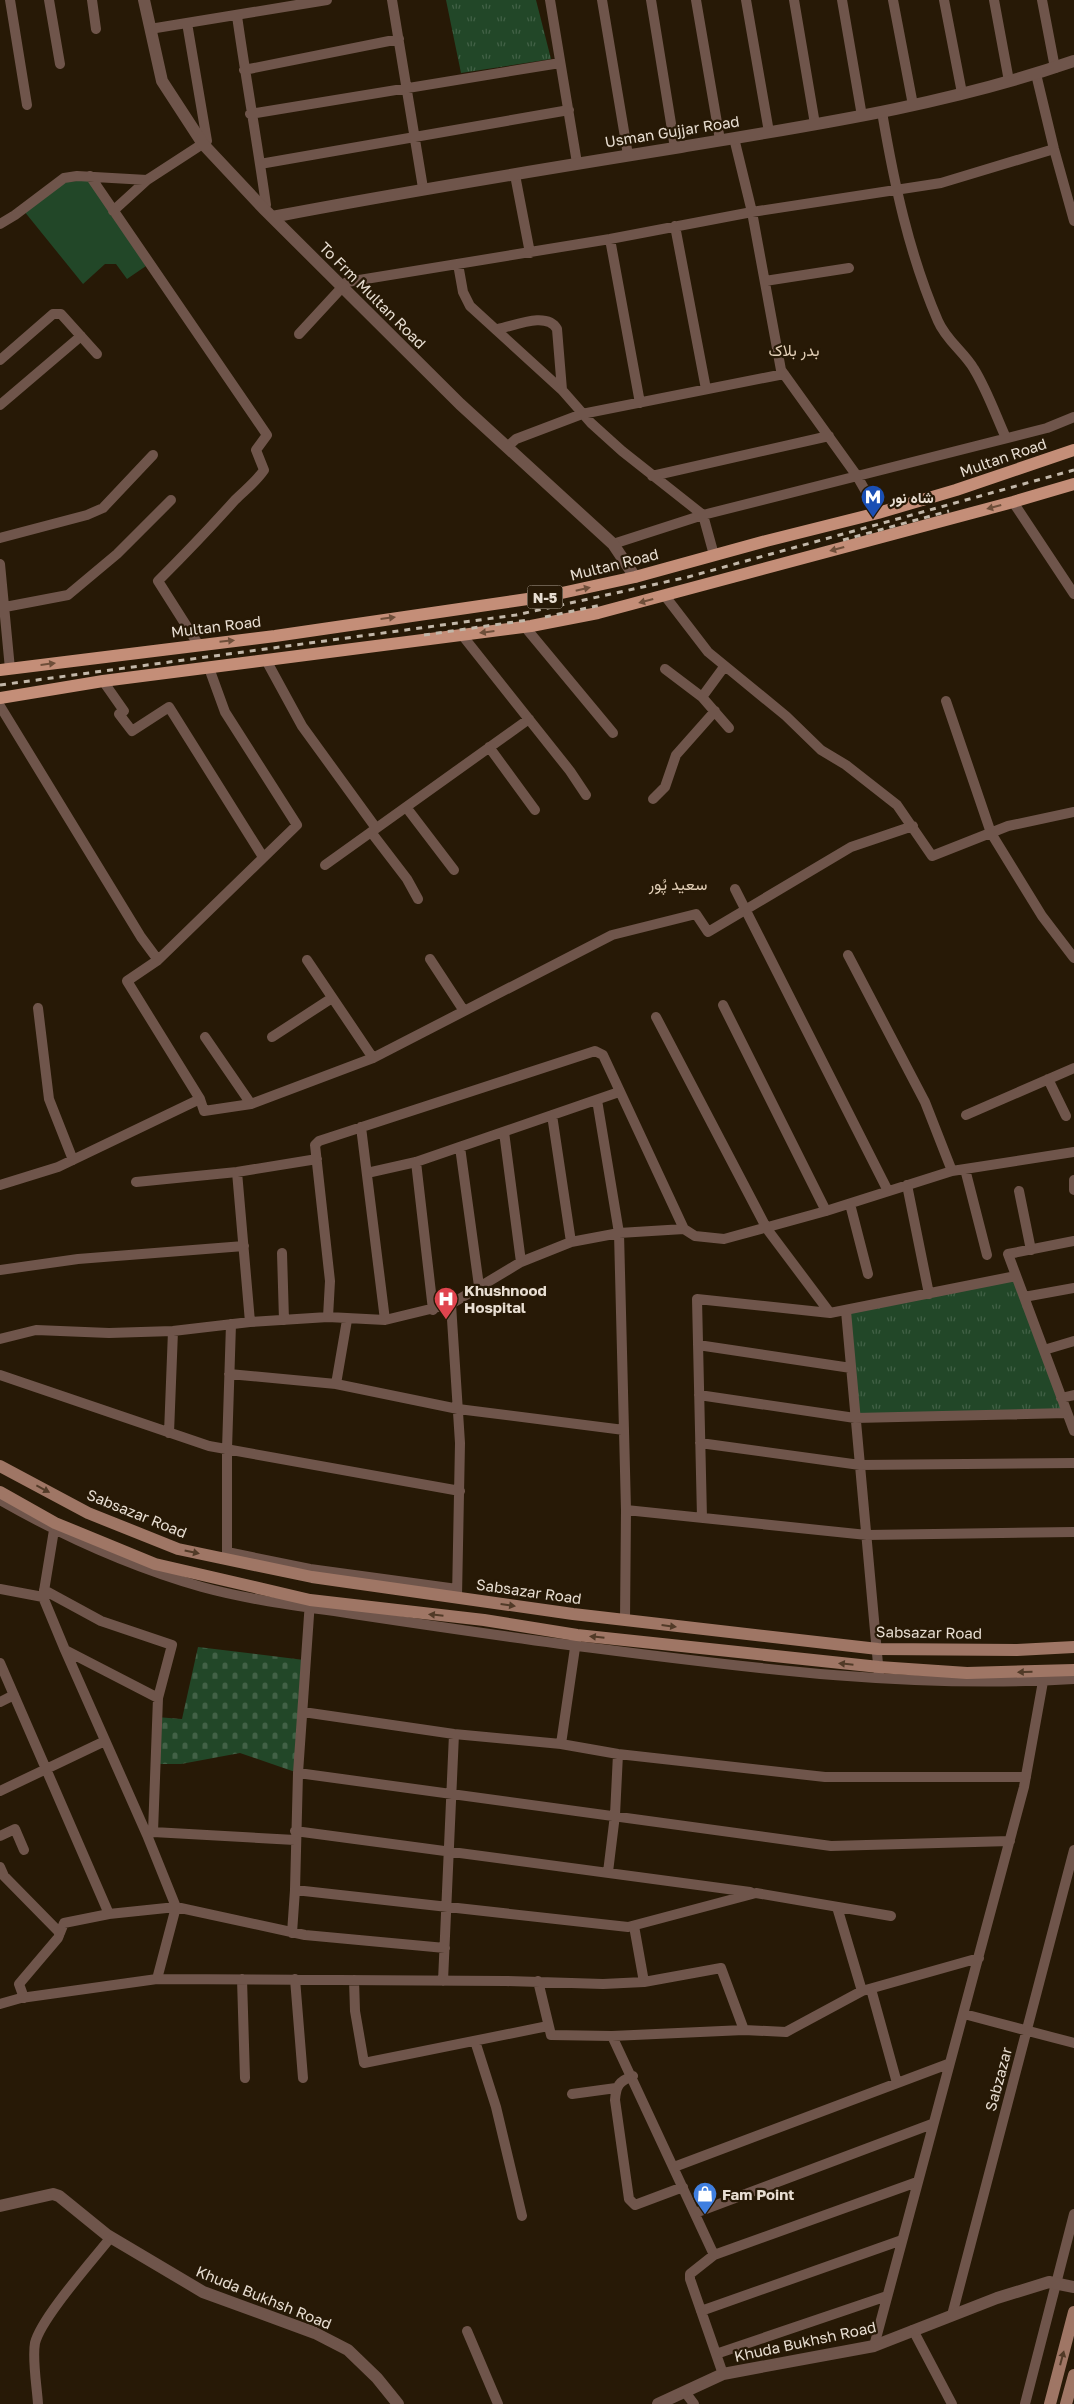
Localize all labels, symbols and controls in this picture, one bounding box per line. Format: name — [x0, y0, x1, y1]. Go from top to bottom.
street label: Usman Gujjar Road — [603, 111, 741, 151]
street label: To Frm Multan Road — [316, 238, 430, 352]
district label: بدر بلاک — [768, 340, 820, 361]
street label: Multan Road — [957, 434, 1049, 480]
metro station icon: شاہ نور — [860, 484, 886, 518]
place label: شاہ نور — [889, 488, 934, 507]
one-way arrow — [986, 504, 1001, 512]
street label: Multan Road — [568, 544, 660, 584]
one-way arrow — [829, 546, 844, 554]
one-way arrow — [575, 584, 591, 592]
road number: N-5 — [528, 586, 562, 608]
one-way arrow — [638, 597, 653, 605]
street label: Multan Road — [170, 612, 262, 640]
one-way arrow — [380, 614, 396, 622]
one-way arrow — [478, 628, 494, 636]
one-way arrow — [219, 637, 235, 645]
one-way arrow — [41, 660, 57, 668]
district label: سعید پُور — [648, 874, 707, 896]
place label: Khushnood Hospital — [464, 1281, 547, 1316]
hospital icon: Khushnood Hospital — [433, 1286, 459, 1320]
one-way arrow — [35, 1485, 50, 1493]
street label: Sabsazar Road — [84, 1485, 190, 1541]
one-way arrow — [184, 1548, 200, 1556]
street label: Sabsazar Road — [475, 1575, 583, 1607]
one-way arrow — [500, 1601, 516, 1609]
one-way arrow — [428, 1611, 444, 1619]
one-way arrow — [661, 1622, 677, 1630]
street label: Sabsazar Road — [876, 1622, 982, 1642]
one-way arrow — [589, 1633, 605, 1641]
one-way arrow — [837, 1660, 853, 1668]
one-way arrow — [1017, 1668, 1033, 1676]
street label: Sabzazar — [981, 2045, 1015, 2113]
shop icon: Fam Point — [692, 2181, 718, 2215]
place label: Fam Point — [722, 2185, 794, 2203]
street label: Khuda Bukhsh Road — [194, 2262, 334, 2332]
street label: Khuda Bukhsh Road — [732, 2317, 878, 2365]
one-way arrow — [1058, 2351, 1066, 2366]

